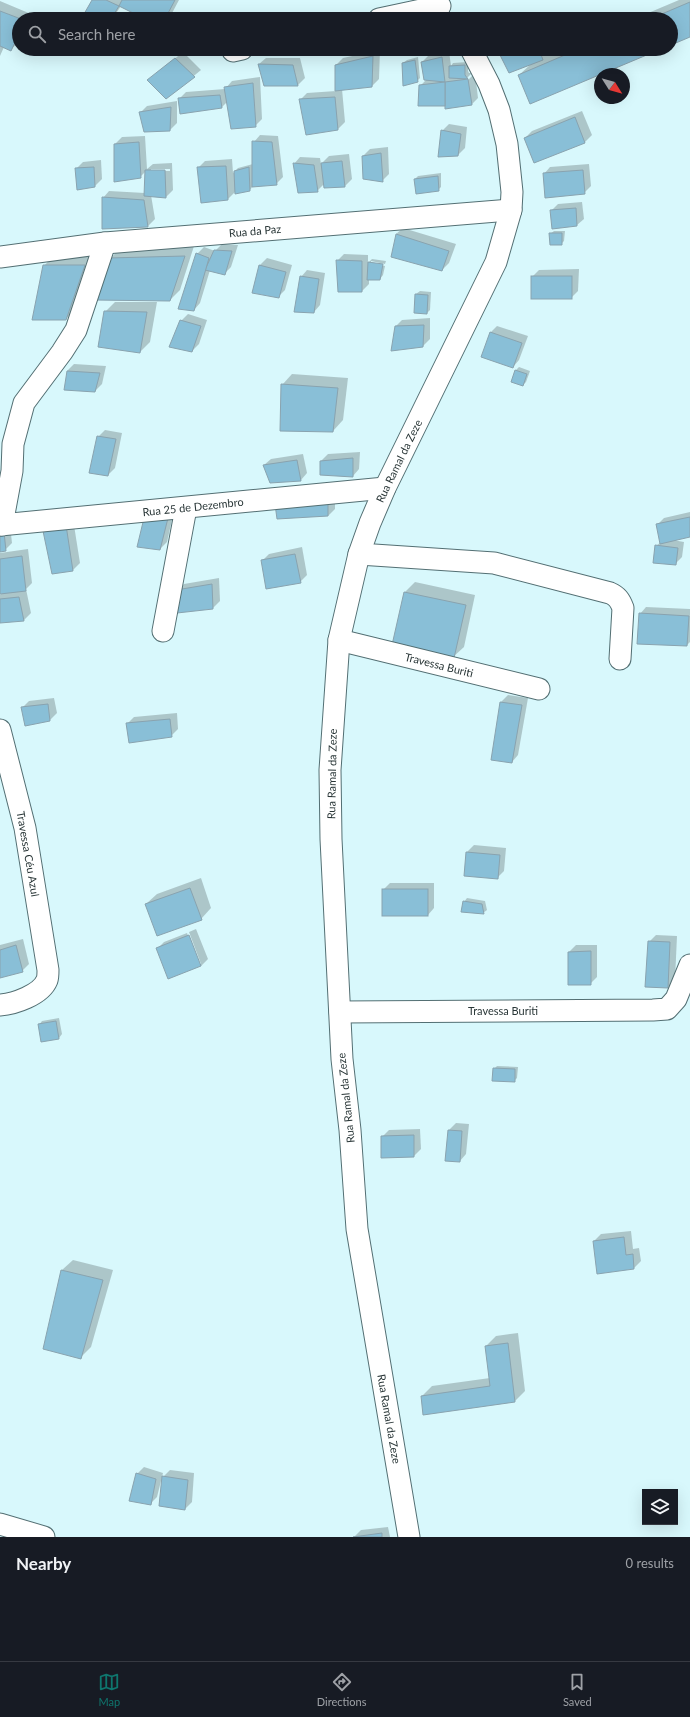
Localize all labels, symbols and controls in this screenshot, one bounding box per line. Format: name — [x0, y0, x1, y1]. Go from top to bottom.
search box — [12, 12, 678, 56]
icon: search — [26, 23, 48, 45]
text: Search here — [58, 25, 135, 43]
north arrow — [594, 68, 630, 104]
street label: Rua da Paz — [228, 222, 282, 239]
street label: Rua Ramal da Zeze — [373, 417, 424, 504]
street label: Rua 25 de Dezembro — [142, 495, 244, 518]
street label: Travessa Buriti — [403, 650, 475, 679]
street label: Rua Ramal da Zeze — [324, 728, 339, 819]
street label: Travessa Céu Azul — [15, 810, 42, 898]
street label: Travessa Buriti — [468, 1004, 538, 1017]
street label: Rua Ramal da Zeze — [334, 1052, 357, 1144]
street label: Rua Ramal da Zeze — [375, 1373, 404, 1465]
map controls — [642, 1489, 678, 1525]
button: layers — [642, 1489, 678, 1525]
text: Nearby — [16, 1553, 71, 1574]
text: 0 results — [626, 1555, 674, 1571]
tab: Map — [98, 1671, 120, 1708]
tab: Directions — [317, 1671, 366, 1708]
tab: Saved — [563, 1671, 592, 1708]

